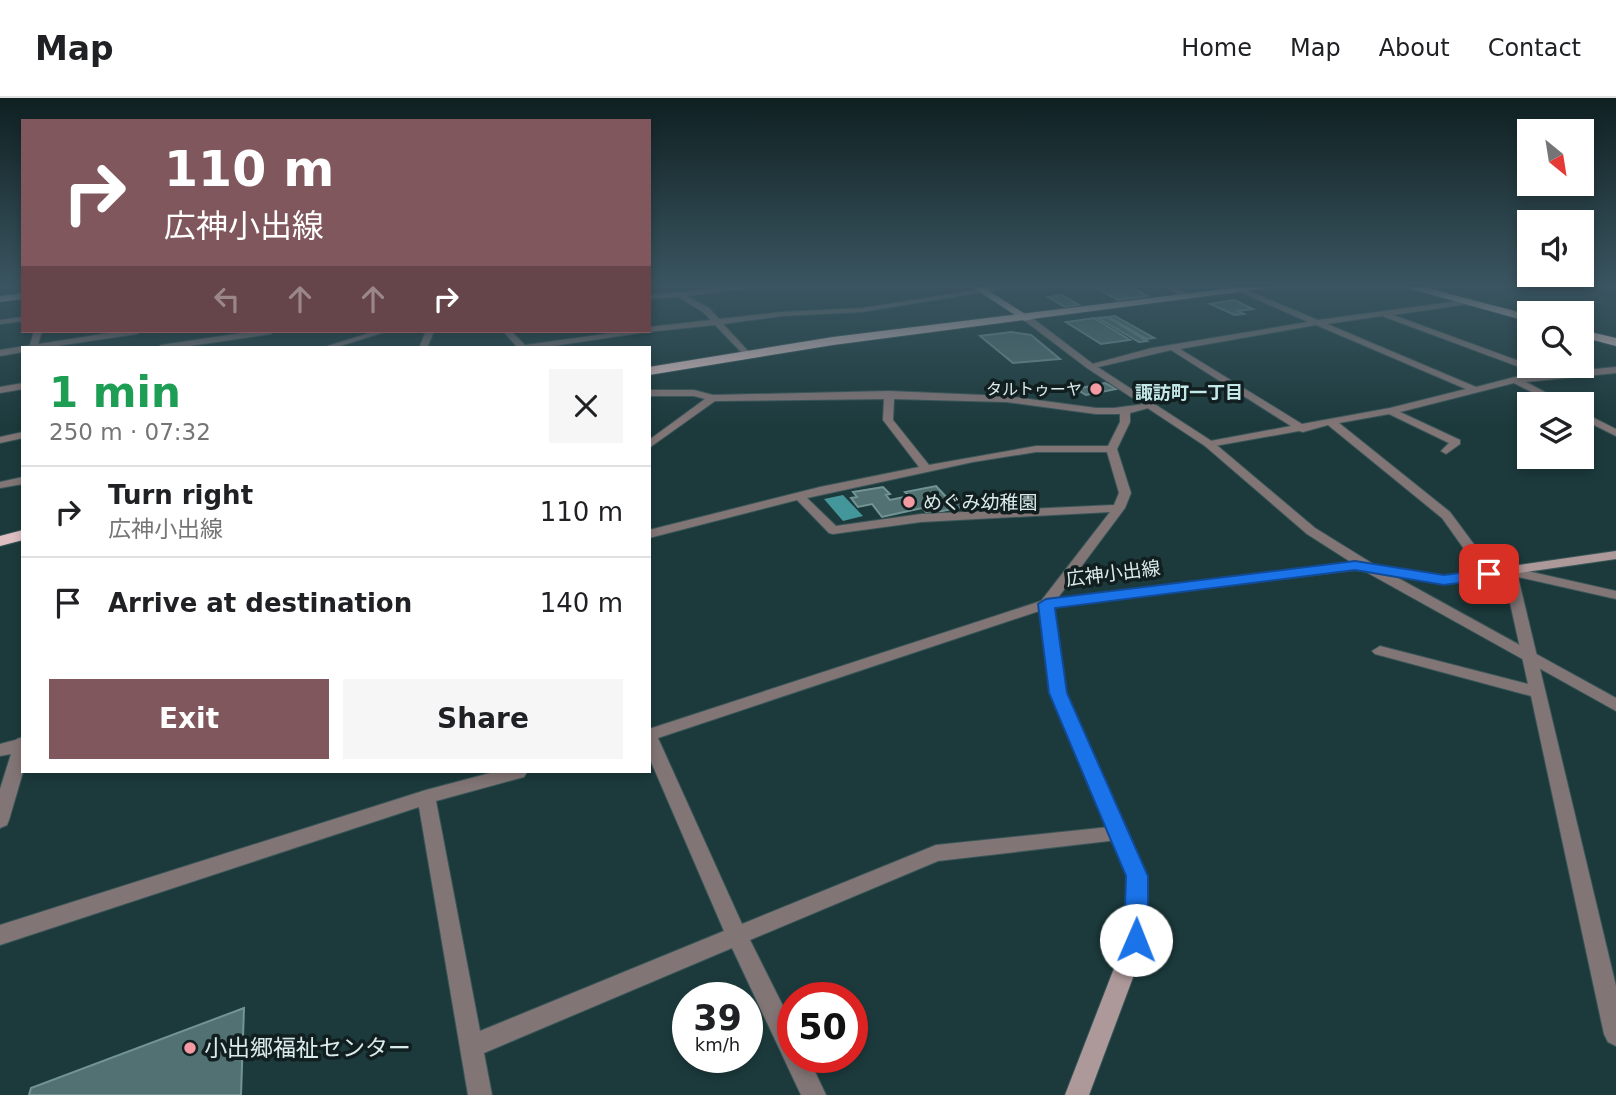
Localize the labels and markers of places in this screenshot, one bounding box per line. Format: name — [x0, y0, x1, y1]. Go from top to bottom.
place label: タルトゥーヤ — [986, 380, 1082, 399]
marker: タルトゥーヤ — [1088, 381, 1104, 397]
place label: めぐみ幼稚園 — [923, 491, 1038, 513]
marker: めぐみ幼稚園 — [901, 494, 917, 510]
pin — [1459, 544, 1519, 604]
place label: 小出郷福祉センター — [204, 1035, 411, 1061]
marker: 小出郷福祉センター — [182, 1040, 198, 1056]

